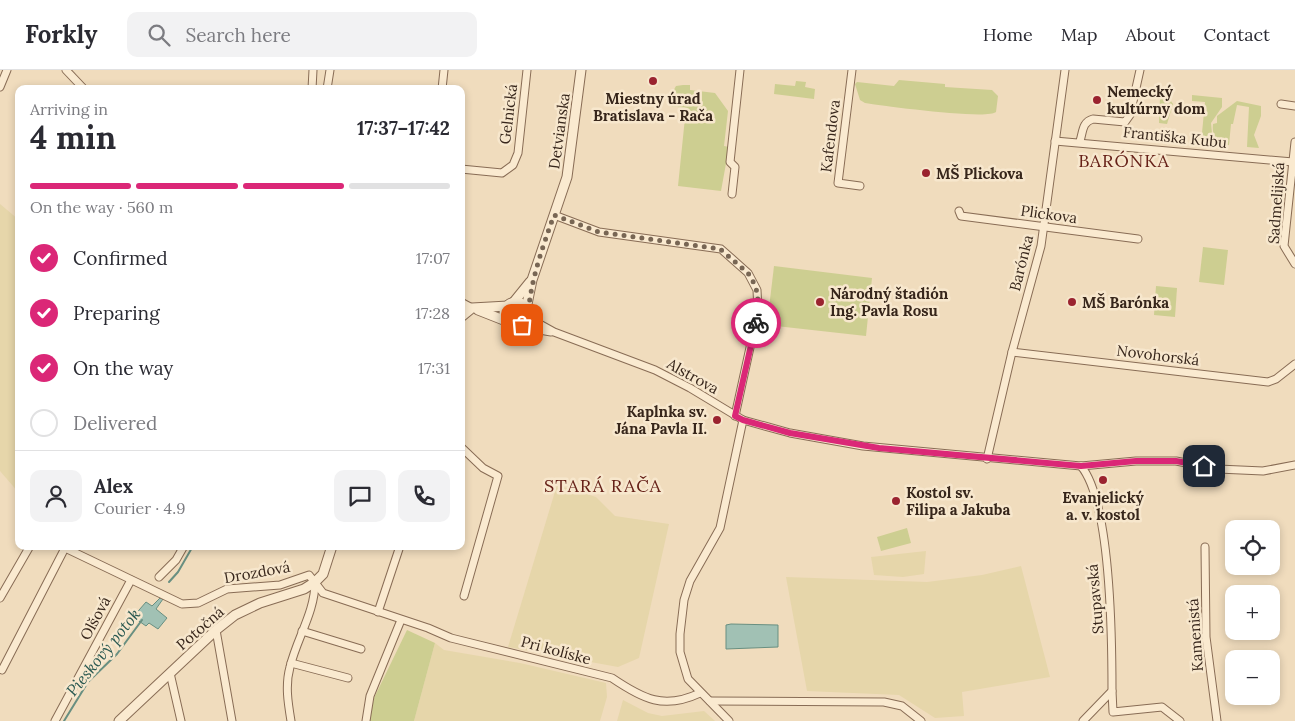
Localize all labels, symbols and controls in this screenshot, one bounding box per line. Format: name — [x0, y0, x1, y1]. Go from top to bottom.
search box — [127, 12, 477, 57]
text: Forkly — [25, 19, 97, 50]
icon: search — [145, 21, 173, 49]
text: Search here — [185, 23, 291, 47]
text: Home — [983, 23, 1033, 46]
text: Map — [1061, 23, 1097, 46]
text: About — [1125, 23, 1175, 46]
text: Contact — [1203, 23, 1270, 46]
marker: Miestny úrad Bratislava - Rača — [647, 75, 659, 87]
street label: Gelnická — [495, 82, 521, 145]
place label: Nemecký kultúrny dom — [1107, 82, 1205, 118]
place label: Miestny úrad Bratislava - Rača — [593, 89, 713, 125]
street label: Detvianska — [544, 91, 574, 170]
marker: Nemecký kultúrny dom — [1091, 94, 1103, 106]
street label: Kafendova — [816, 98, 844, 173]
text: Arriving in — [30, 99, 108, 119]
text: 17:37–17:42 — [357, 116, 450, 140]
text: 4 min — [30, 117, 116, 158]
street label: Františka Kubu — [1122, 122, 1228, 152]
district label: BARÓNKA — [1078, 149, 1170, 172]
street label: Sadmelijská — [1264, 161, 1288, 244]
place label: MŠ Plickova — [936, 163, 1023, 183]
marker: MŠ Plickova — [920, 167, 932, 179]
text: On the way · 560 m — [30, 197, 173, 217]
street label: Plickova — [1019, 201, 1079, 227]
street label: Barónka — [1005, 233, 1037, 293]
icon: check — [30, 244, 58, 272]
text: Confirmed — [73, 246, 168, 270]
text: 17:07 — [416, 248, 450, 268]
place label: Národný štadión Ing. Pavla Rosu — [830, 284, 949, 320]
place label: MŠ Barónka — [1082, 292, 1169, 312]
marker: Národný štadión Ing. Pavla Rosu — [814, 296, 826, 308]
marker: MŠ Barónka — [1066, 296, 1078, 308]
courier — [731, 298, 781, 348]
icon: check — [30, 299, 58, 327]
text: Preparing — [73, 301, 160, 325]
text: 17:28 — [415, 303, 450, 323]
pin — [501, 304, 543, 346]
icon: bike — [742, 309, 770, 337]
icon: bag — [508, 311, 536, 339]
street label: Novohorská — [1116, 340, 1201, 370]
icon: check — [30, 354, 58, 382]
street label: Alstrova — [663, 354, 723, 398]
text: On the way — [73, 356, 173, 380]
text: 17:31 — [418, 358, 450, 378]
place label: Kaplnka sv. Jána Pavla II. — [615, 402, 707, 438]
text: Delivered — [73, 411, 157, 435]
marker: Kaplnka sv. Jána Pavla II. — [711, 414, 723, 426]
pin — [1183, 445, 1225, 487]
icon: home — [1190, 452, 1218, 480]
button: person — [30, 470, 82, 522]
button: chat — [334, 470, 386, 522]
button: phone — [398, 470, 450, 522]
text: Alex — [94, 474, 133, 498]
district label: STARÁ RAČA — [544, 474, 662, 497]
marker: Evanjelický a. v. kostol — [1097, 474, 1109, 486]
place label: Kostol sv. Filipa a Jakuba — [906, 483, 1010, 519]
place label: Evanjelický a. v. kostol — [1062, 488, 1145, 524]
marker: Kostol sv. Filipa a Jakuba — [890, 495, 902, 507]
text: Courier · 4.9 — [94, 498, 185, 518]
map controls — [1225, 520, 1280, 705]
button: locate — [1225, 520, 1280, 575]
street label: Drozdová — [222, 557, 292, 587]
street label: Stupavská — [1082, 563, 1108, 635]
button: + — [1225, 585, 1280, 640]
street label: Olšová — [76, 593, 114, 643]
street label: Kamenistá — [1183, 598, 1207, 672]
street label: Potočná — [172, 602, 228, 654]
water label: Pieskový potok — [62, 604, 144, 700]
street label: Pri kolíske — [519, 632, 593, 668]
button: − — [1225, 650, 1280, 705]

